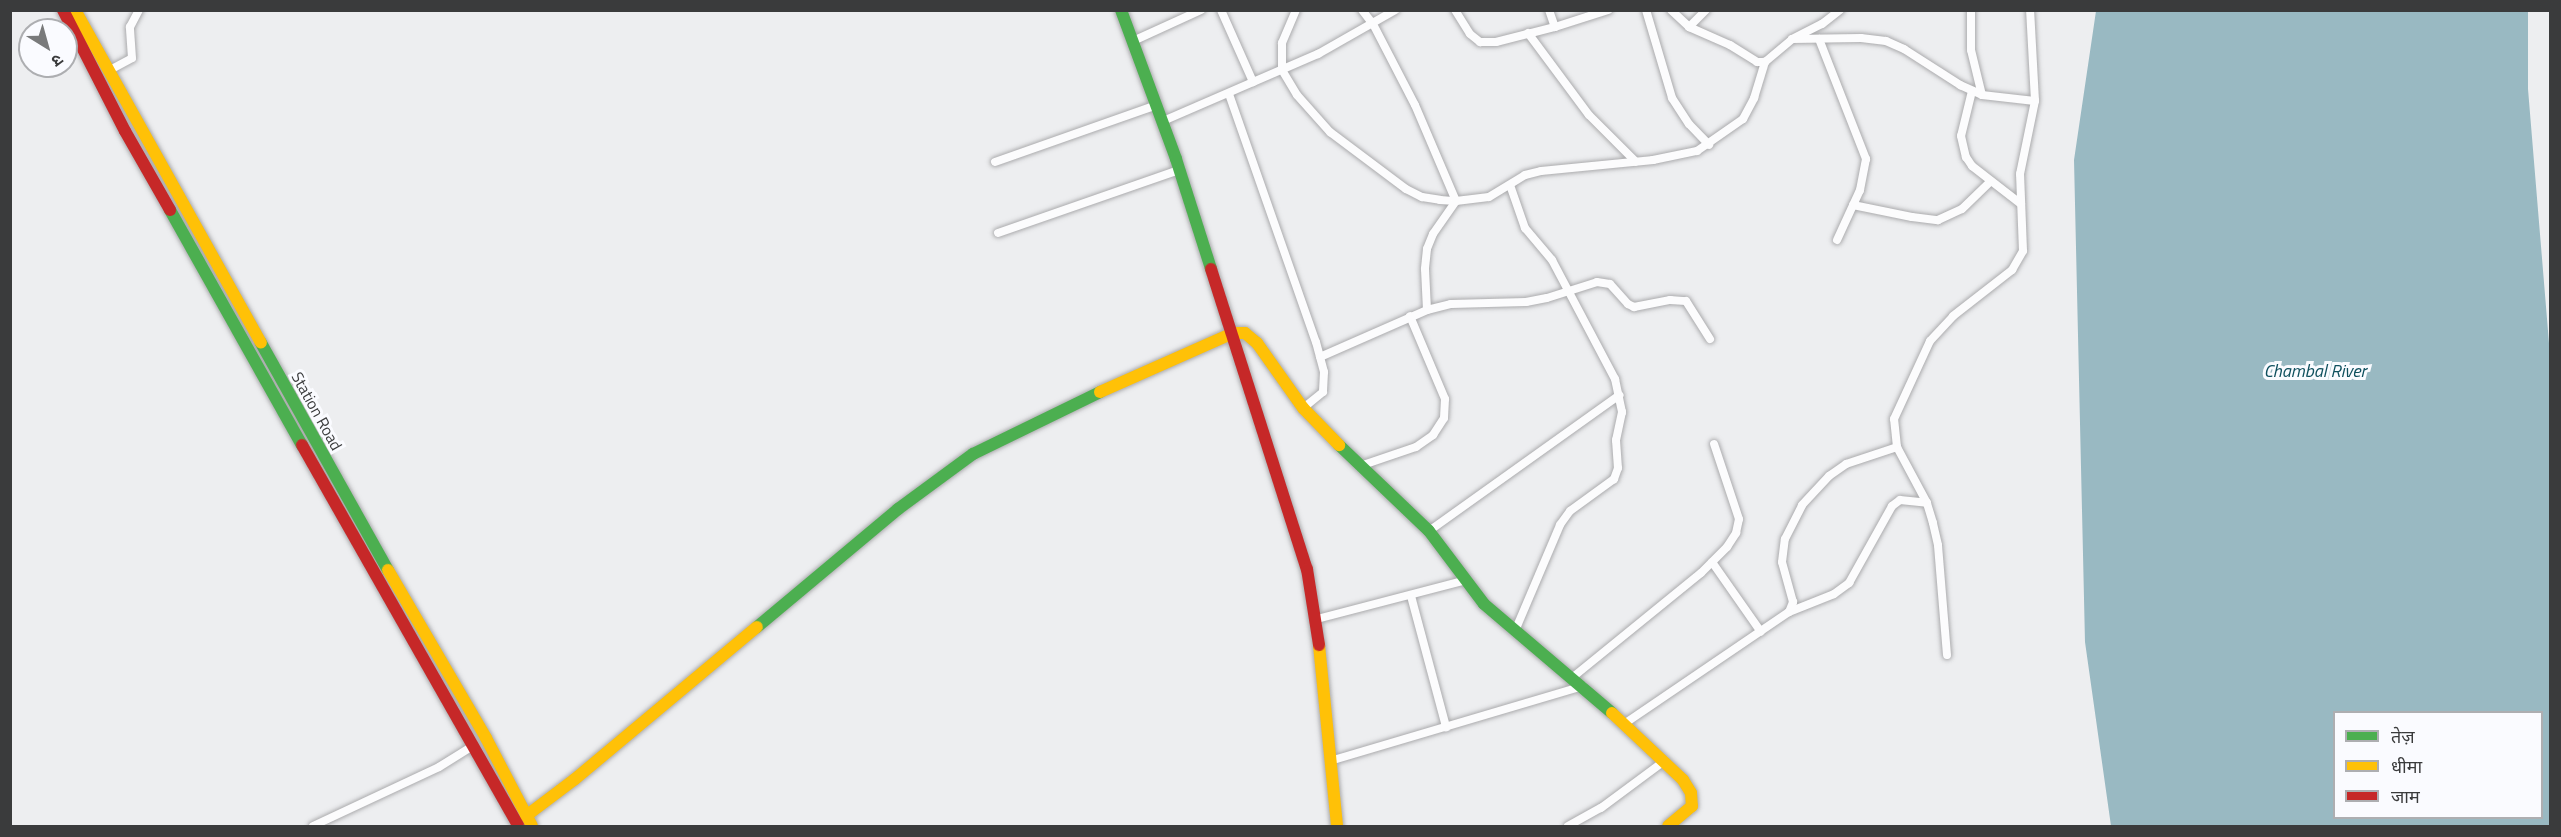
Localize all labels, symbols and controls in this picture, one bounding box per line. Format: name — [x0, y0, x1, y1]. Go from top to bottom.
north arrow — [18, 18, 78, 78]
text: उ — [47, 48, 69, 73]
water label: Chambal River — [2264, 360, 2366, 382]
street label: Station Road — [288, 369, 346, 453]
legend — [2333, 711, 2543, 819]
text: तेज़ — [2391, 723, 2415, 750]
text: धीमा — [2391, 753, 2422, 780]
text: जाम — [2391, 783, 2420, 810]

